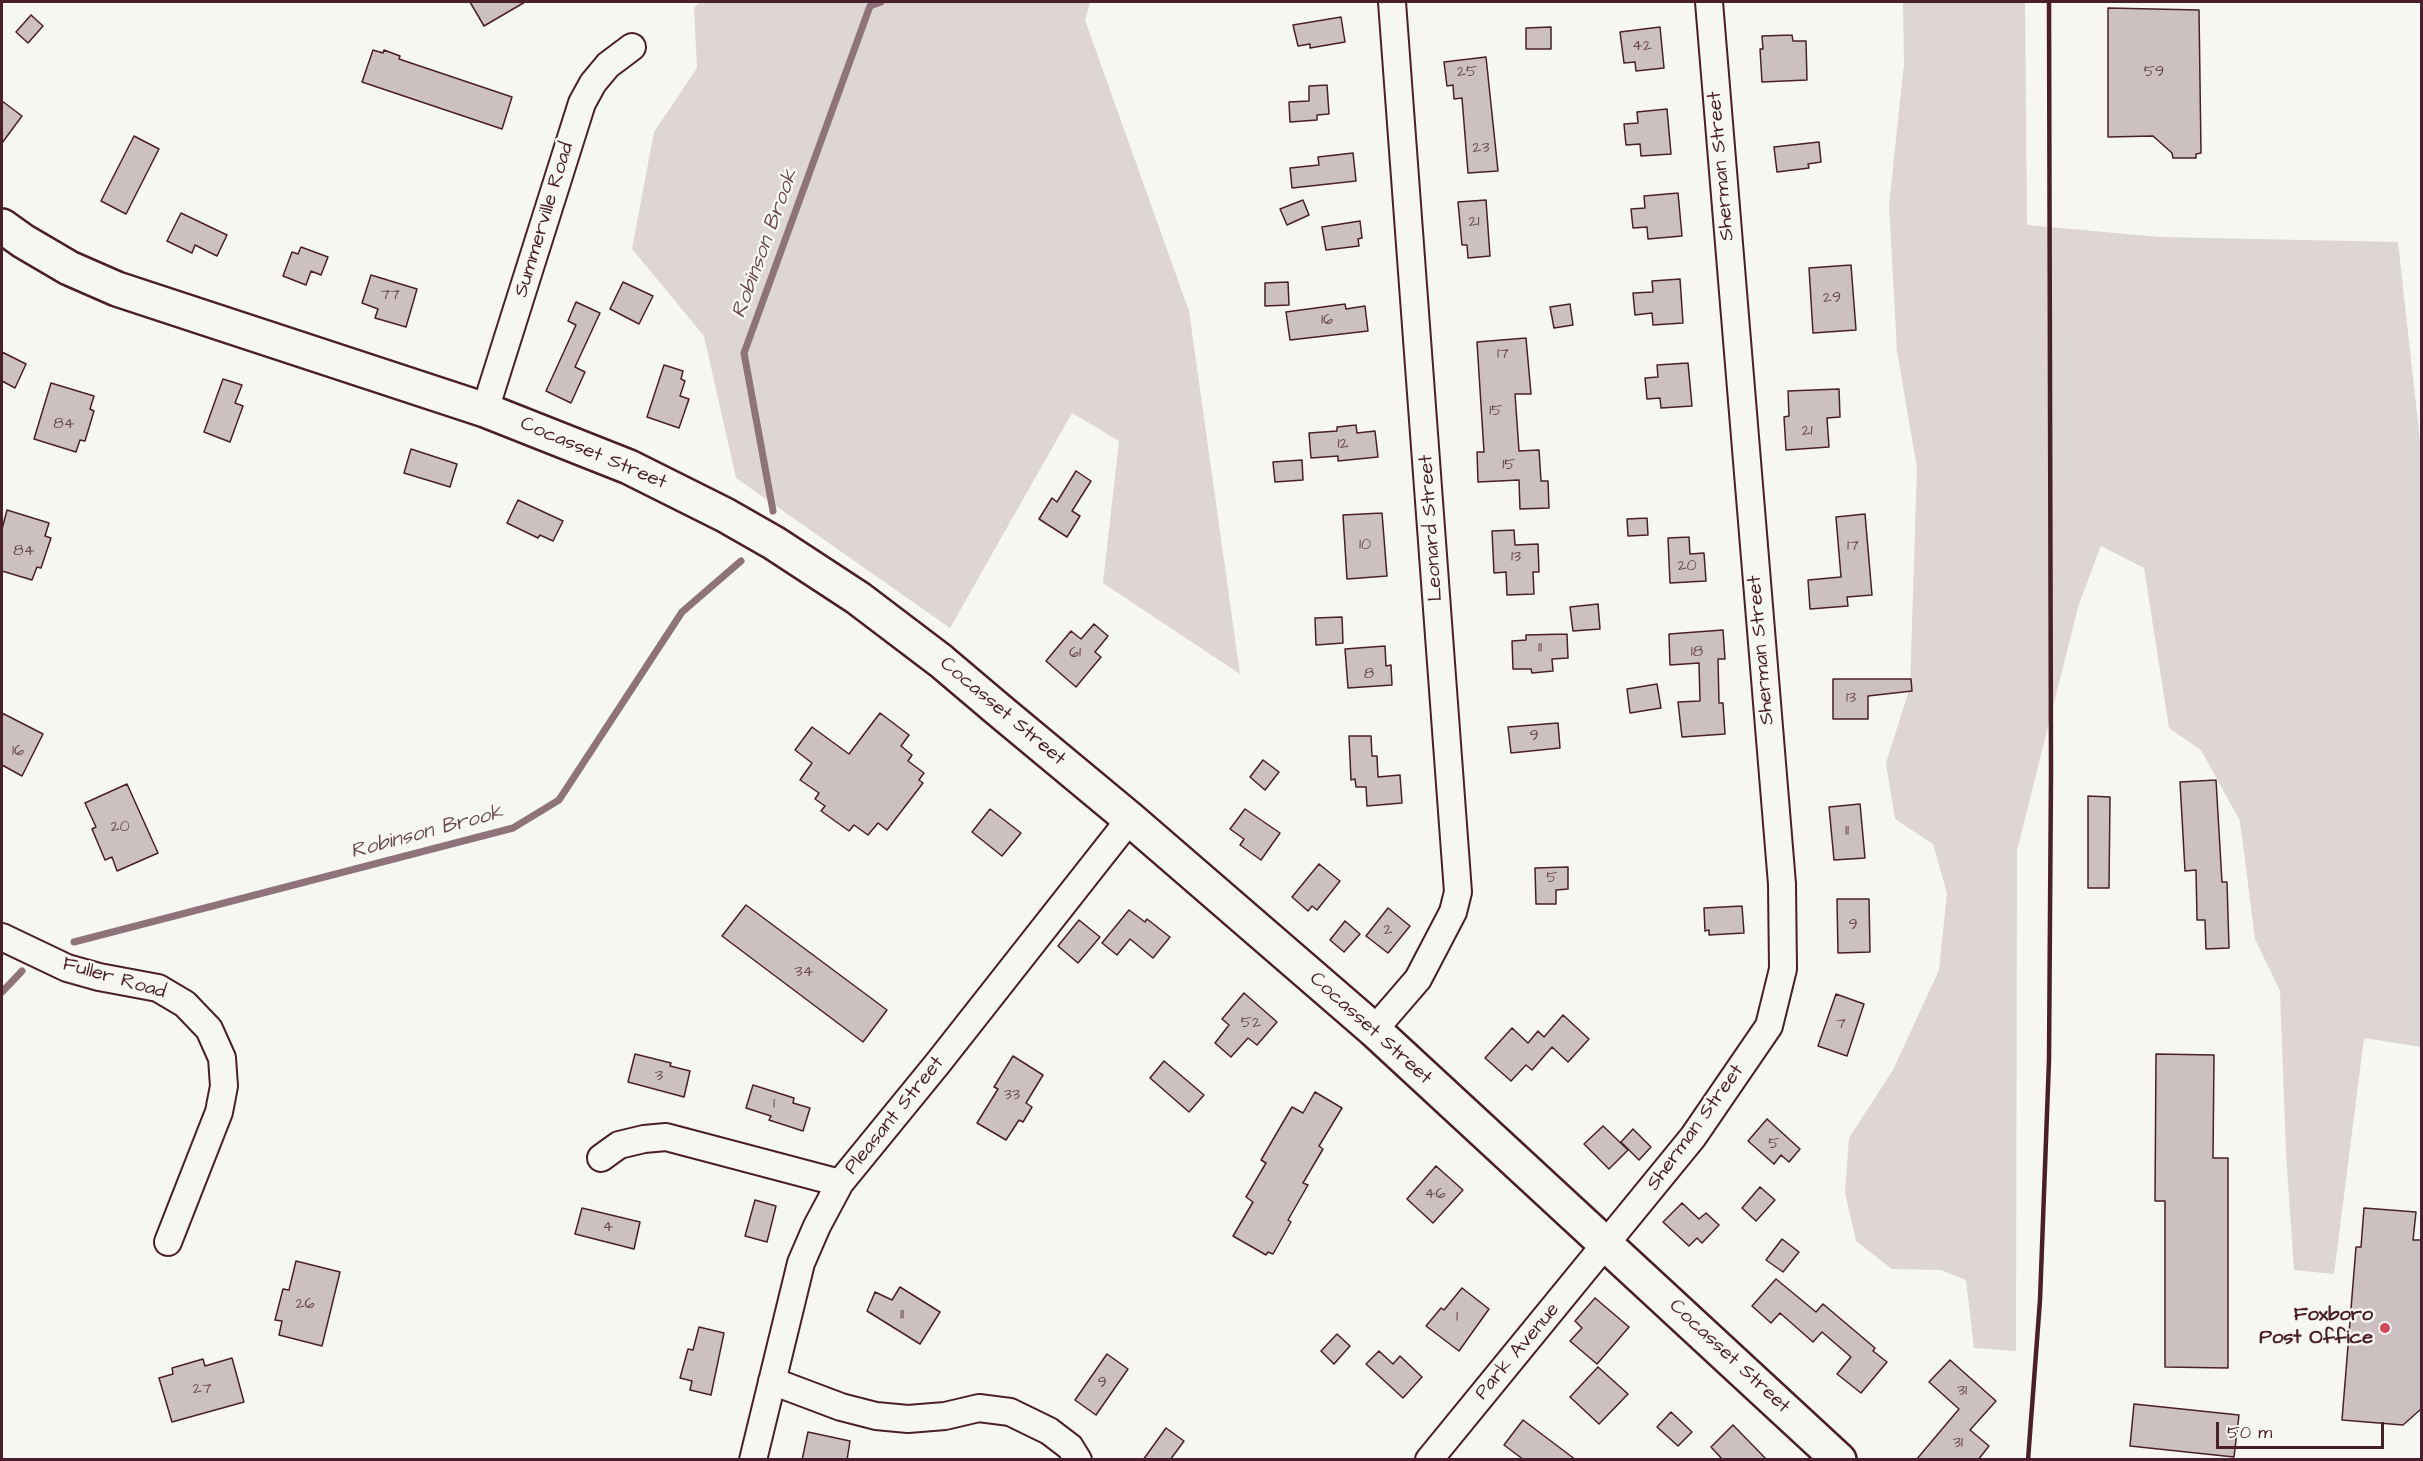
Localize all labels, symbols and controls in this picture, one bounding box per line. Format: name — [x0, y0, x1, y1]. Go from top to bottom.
house number: 42 — [1632, 37, 1652, 57]
house number: 25 — [1457, 63, 1477, 83]
house number: 59 — [2144, 63, 2164, 83]
street label: Sherman Street — [1704, 90, 1740, 242]
house number: 23 — [1472, 139, 1490, 159]
street label: Summerville Road — [510, 140, 580, 300]
water label: Robinson Brook — [727, 166, 805, 322]
house number: 21 — [1468, 213, 1480, 233]
house number: 77 — [380, 286, 400, 306]
house number: 29 — [1823, 289, 1841, 309]
house number: 16 — [1321, 311, 1333, 331]
house number: 17 — [1497, 345, 1509, 365]
house number: 15 — [1489, 402, 1503, 422]
street label: Cocasset Street — [516, 412, 670, 496]
house number: 84 — [53, 415, 75, 435]
house number: 21 — [1801, 422, 1813, 442]
house number: 12 — [1337, 435, 1349, 455]
street label: Leonard Street — [1415, 454, 1449, 602]
house number: 15 — [1502, 456, 1516, 476]
house number: 10 — [1359, 536, 1371, 556]
house number: 17 — [1847, 537, 1859, 557]
house number: 84 — [13, 542, 35, 562]
house number: 13 — [1511, 548, 1521, 568]
house number: 20 — [1677, 557, 1697, 577]
street label: Sherman Street — [1744, 574, 1780, 726]
house number: 11 — [1538, 639, 1542, 659]
house number: 18 — [1691, 643, 1703, 663]
house number: 61 — [1069, 644, 1081, 664]
street label: Cocasset Street — [934, 652, 1070, 772]
house number: 8 — [1364, 665, 1374, 685]
house number: 13 — [1846, 689, 1856, 709]
house number: 9 — [1529, 727, 1539, 747]
house number: 16 — [12, 742, 24, 762]
water label: Robinson Brook — [348, 801, 506, 865]
house number: 20 — [110, 818, 130, 838]
house number: 11 — [1845, 822, 1849, 842]
house number: 5 — [1546, 869, 1558, 889]
house number: 9 — [1848, 916, 1858, 936]
house number: 2 — [1383, 921, 1393, 941]
street label: Fuller Road — [60, 953, 168, 1005]
house number: 34 — [794, 963, 814, 983]
street label: Cocasset Street — [1304, 968, 1436, 1090]
house number: 52 — [1241, 1014, 1261, 1034]
house number: 7 — [1836, 1015, 1846, 1035]
street label: Pleasant Street — [840, 1052, 950, 1180]
street label: Sherman Street — [1642, 1060, 1750, 1196]
house number: 3 — [655, 1067, 663, 1087]
house number: 33 — [1004, 1086, 1020, 1106]
house number: 1 — [773, 1095, 775, 1115]
house number: 5 — [1768, 1135, 1780, 1155]
house number: 46 — [1425, 1185, 1445, 1205]
house number: 4 — [603, 1218, 613, 1238]
house number: 26 — [295, 1295, 315, 1315]
street label: Cocasset Street — [1663, 1295, 1795, 1419]
street label: Park Avenue — [1470, 1299, 1566, 1405]
place label: Foxboro Post Office — [2259, 1304, 2373, 1351]
house number: 11 — [900, 1306, 904, 1326]
house number: 1 — [1456, 1308, 1458, 1328]
marker: Foxboro Post Office — [2378, 1321, 2392, 1335]
house number: 9 — [1097, 1374, 1107, 1394]
house number: 27 — [192, 1380, 212, 1400]
house number: 31 — [1957, 1382, 1967, 1402]
scale bar — [2219, 1410, 2387, 1448]
text: 50 m — [2227, 1420, 2272, 1445]
house number: 31 — [1953, 1434, 1963, 1454]

